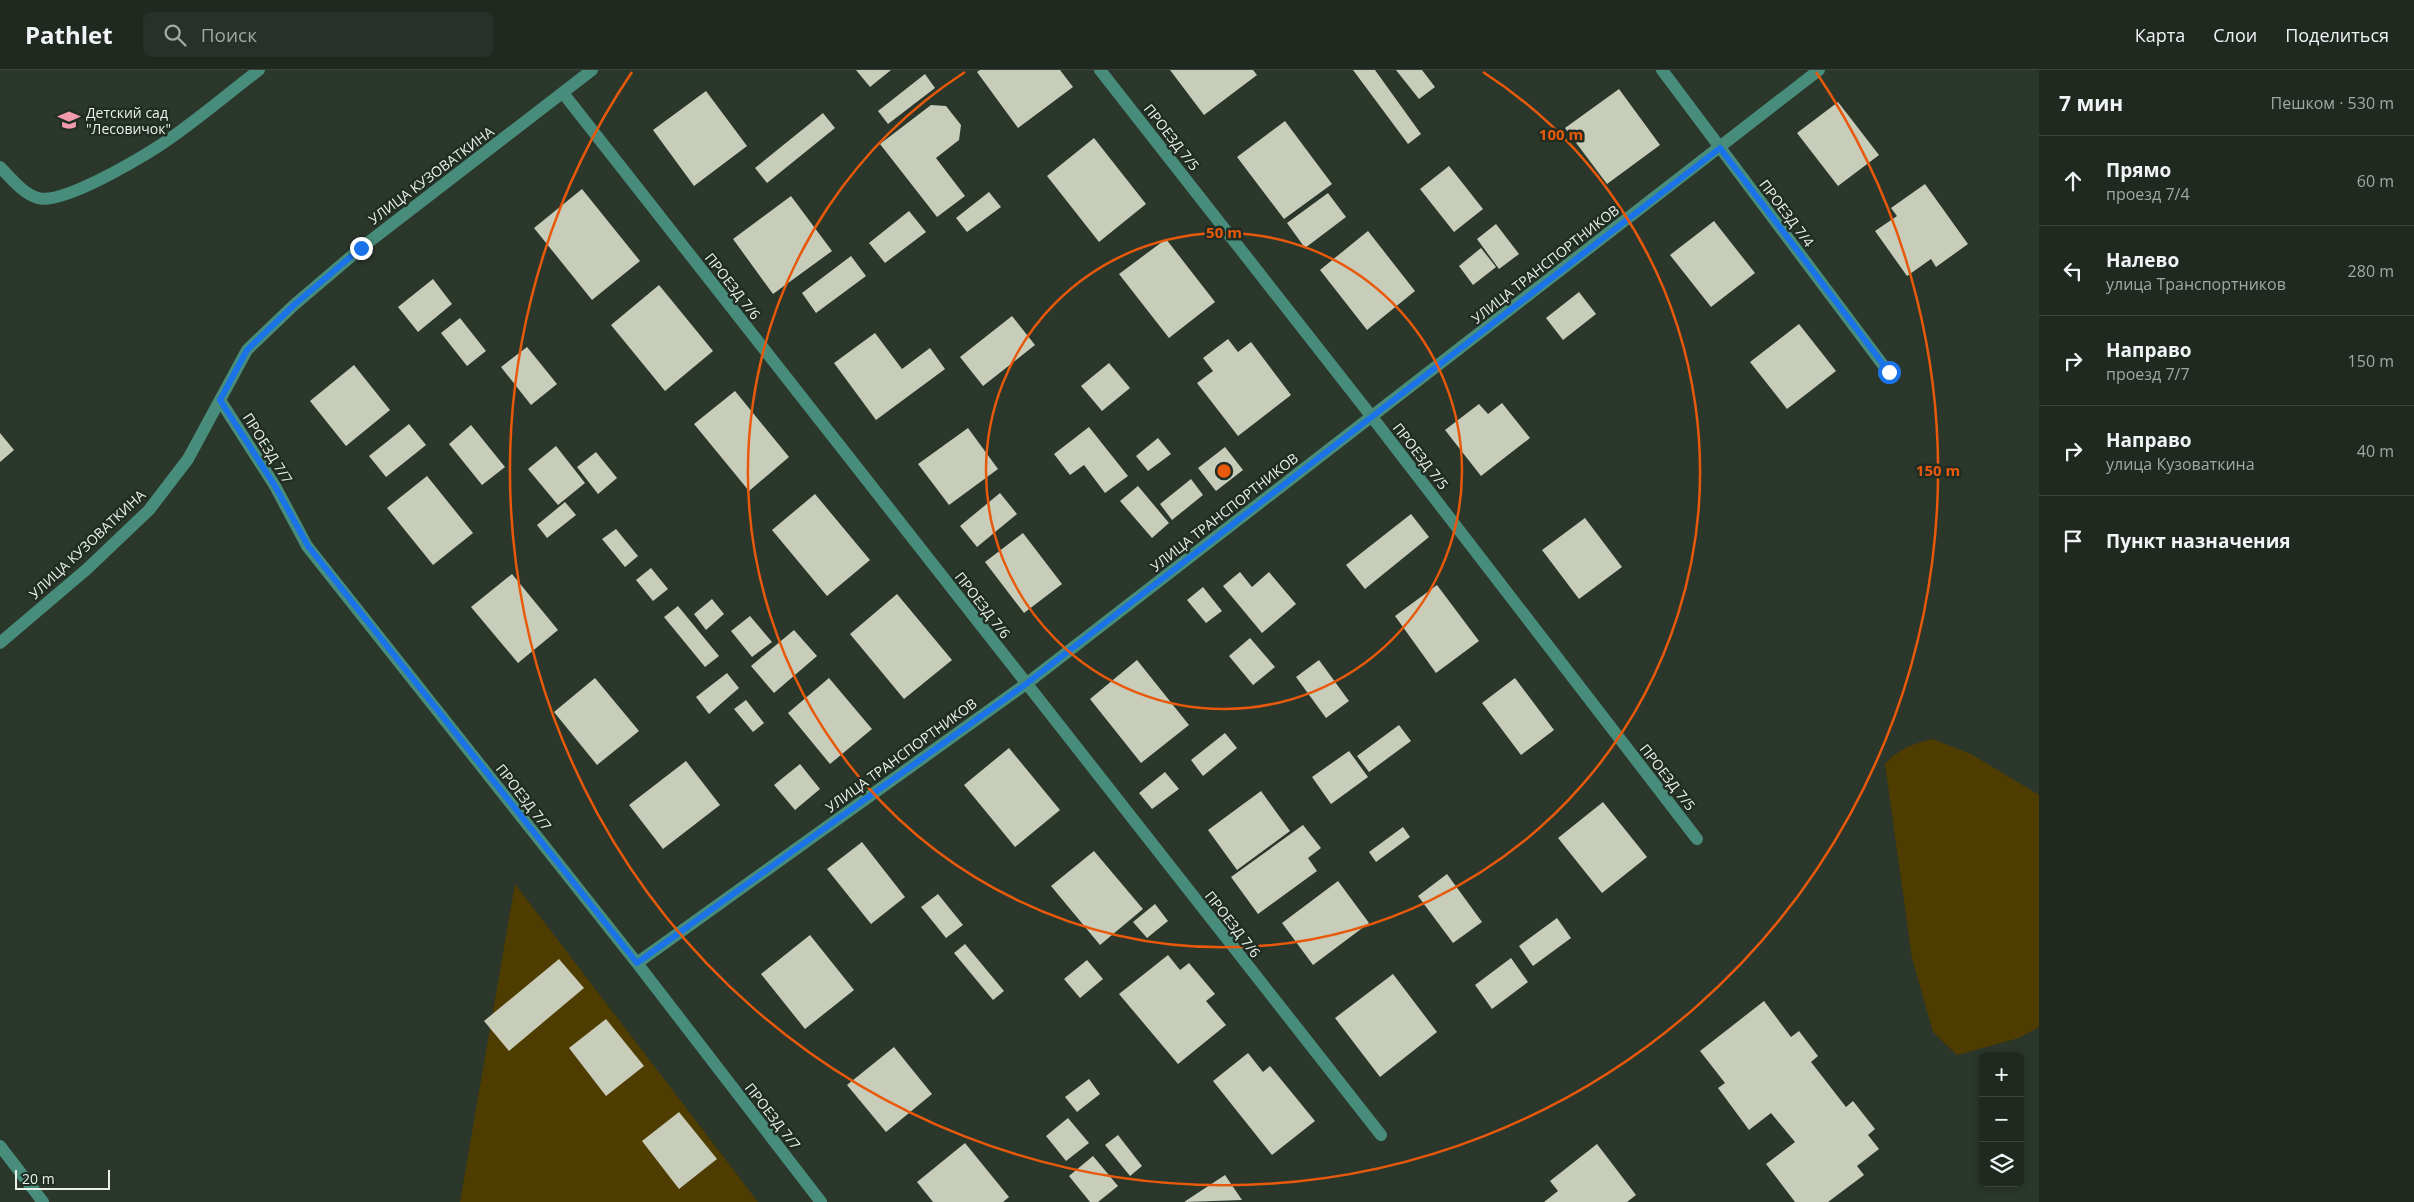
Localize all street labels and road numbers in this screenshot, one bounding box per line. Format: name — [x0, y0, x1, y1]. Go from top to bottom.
street label: ПРОЕЗД 7/5 — [1140, 100, 1204, 174]
street label: УЛИЦА КУЗОВАТКИНА — [365, 122, 498, 228]
street label: ПРОЕЗД 7/4 — [1755, 175, 1819, 251]
street label: УЛИЦА ТРАНСПОРТНИКОВ — [1467, 200, 1623, 328]
street label: ПРОЕЗД 7/6 — [701, 249, 765, 323]
street label: ПРОЕЗД 7/7 — [239, 409, 297, 487]
street label: ПРОЕЗД 7/5 — [1389, 419, 1453, 493]
street label: УЛИЦА ТРАНСПОРТНИКОВ — [1146, 448, 1302, 576]
street label: УЛИЦА КУЗОВАТКИНА — [25, 485, 149, 603]
street label: ПРОЕЗД 7/6 — [951, 568, 1015, 642]
street label: УЛИЦА ТРАНСПОРТНИКОВ — [822, 694, 980, 816]
street label: ПРОЕЗД 7/5 — [1636, 740, 1700, 814]
street label: ПРОЕЗД 7/7 — [492, 760, 556, 834]
street label: ПРОЕЗД 7/6 — [1201, 887, 1265, 961]
street label: ПРОЕЗД 7/7 — [741, 1079, 805, 1153]

